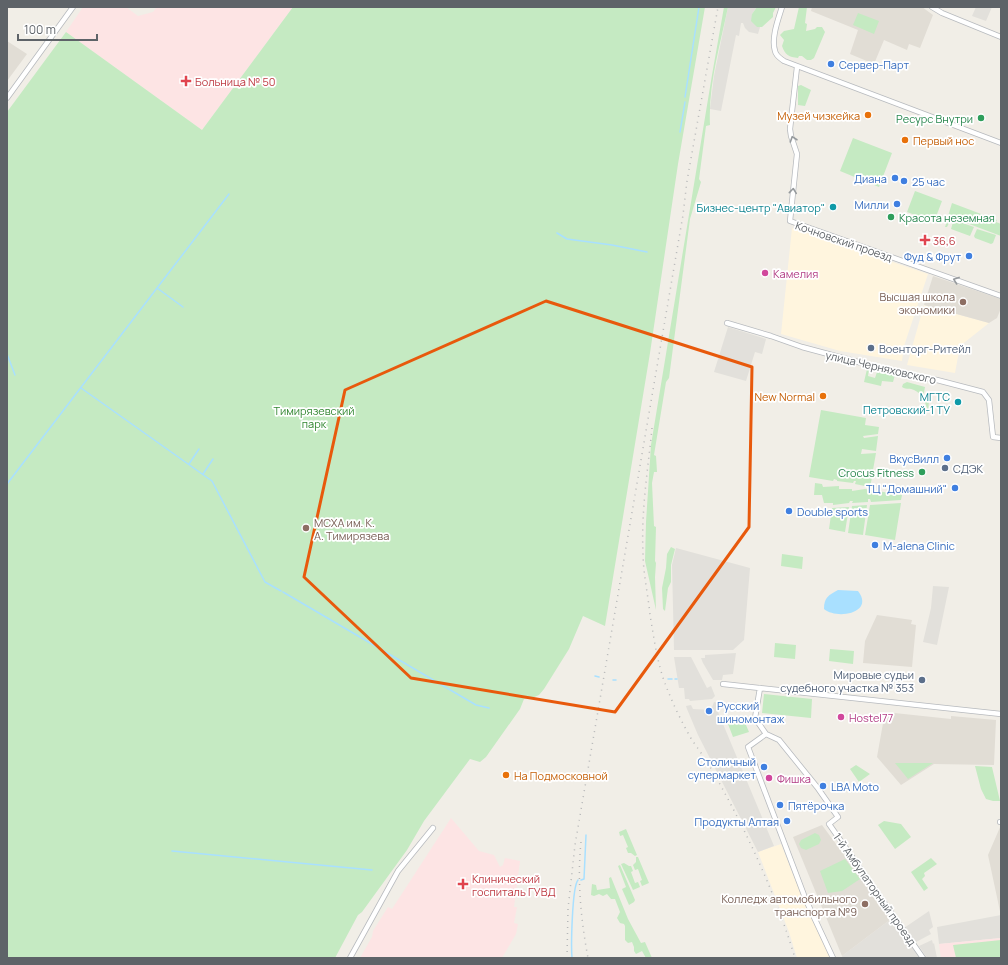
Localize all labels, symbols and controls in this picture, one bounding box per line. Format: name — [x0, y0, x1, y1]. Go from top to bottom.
scale bar — [18, 16, 97, 42]
text: 100 m — [24, 21, 56, 38]
place label: Сервер-Парт — [839, 57, 909, 72]
marker: Сервер-Парт — [826, 59, 836, 69]
place label: Больница № 50 — [195, 74, 276, 89]
marker: Больница № 50 — [180, 75, 192, 87]
place label: Музей чизкейка — [777, 108, 860, 123]
marker: Музей чизкейка — [863, 110, 873, 120]
place label: Ресурс Внутри — [896, 111, 973, 126]
marker: Ресурс Внутри — [976, 113, 986, 123]
place label: Первый нос — [913, 133, 974, 148]
marker: Первый нос — [900, 135, 910, 145]
one-way arrow — [789, 136, 798, 143]
place label: Диана — [854, 171, 887, 186]
marker: Диана — [890, 173, 900, 183]
place label: 25 час — [912, 174, 945, 189]
marker: 25 час — [899, 176, 909, 186]
one-way arrow — [788, 188, 797, 194]
place label: Милли — [855, 197, 889, 212]
marker: Милли — [892, 199, 902, 209]
place label: Бизнес-центр "Авиатор" — [697, 200, 825, 215]
marker: Бизнес-центр "Авиатор" — [828, 202, 838, 212]
place label: Красота неземная — [899, 210, 995, 225]
marker: Красота неземная — [886, 212, 896, 222]
street label: Кочновский проезд — [794, 217, 895, 265]
place label: 36,6 — [933, 233, 956, 248]
marker: 36,6 — [920, 235, 930, 245]
place label: Фуд & Фрут — [904, 249, 961, 264]
marker: Фуд & Фрут — [964, 251, 974, 261]
place label: Камелия — [773, 266, 818, 281]
marker: Камелия — [760, 268, 770, 278]
one-way arrow — [953, 277, 960, 285]
place label: Высшая школа экономики — [879, 289, 955, 317]
marker: Высшая школа экономики — [958, 297, 968, 307]
place label: Военторг-Ритейл — [879, 341, 971, 356]
marker: Военторг-Ритейл — [866, 343, 876, 353]
street label: улица Черняховского — [824, 347, 938, 387]
place label: New Normal — [755, 389, 815, 404]
place label: МГТС Петровский-1 ТУ — [863, 389, 950, 417]
marker: New Normal — [818, 391, 828, 401]
marker: МГТС Петровский-1 ТУ — [953, 397, 963, 407]
park label: Тимирязевский парк — [273, 403, 355, 431]
place label: ВкусВилл — [889, 451, 939, 466]
marker: ВкусВилл — [942, 453, 952, 463]
place label: СДЭК — [953, 461, 983, 476]
marker: СДЭК — [940, 463, 950, 473]
place label: Crocus Fitness — [838, 465, 914, 480]
marker: Crocus Fitness — [917, 467, 927, 477]
place label: ТЦ "Домашний" — [866, 481, 947, 496]
marker: ТЦ "Домашний" — [950, 483, 960, 493]
place label: Double sports — [797, 504, 868, 519]
marker: Double sports — [784, 506, 794, 516]
place label: МСХА им. К. А. Тимирязева — [314, 515, 389, 543]
marker: МСХА им. К. А. Тимирязева — [301, 523, 311, 533]
place label: M-alena Clinic — [883, 538, 955, 553]
marker: M-alena Clinic — [870, 540, 880, 550]
place label: Мировые судьи судебного участка № 353 — [780, 667, 914, 695]
marker: Мировые судьи судебного участка № 353 — [917, 675, 927, 685]
place label: Русский шиномонтаж — [717, 698, 785, 726]
marker: Русский шиномонтаж — [704, 706, 714, 716]
place label: Hostel77 — [849, 710, 893, 725]
marker: Hostel77 — [836, 712, 846, 722]
place label: Столичный супермаркет — [688, 754, 756, 782]
marker: Столичный супермаркет — [759, 762, 769, 772]
place label: На Подмосковной — [514, 768, 608, 783]
marker: На Подмосковной — [501, 770, 511, 780]
place label: Фишка — [777, 771, 811, 786]
marker: Фишка — [764, 773, 774, 783]
place label: LBA Moto — [831, 779, 879, 794]
marker: LBA Moto — [818, 781, 828, 791]
place label: Пятёрочка — [788, 798, 844, 813]
marker: Пятёрочка — [775, 800, 785, 810]
place label: Продукты Алтая — [695, 814, 779, 829]
marker: Продукты Алтая — [782, 816, 792, 826]
street label: 1-й Амбулаторный проезд — [830, 830, 920, 949]
place label: Клинический госпиталь ГУВД — [472, 871, 556, 899]
marker: Клинический госпиталь ГУВД — [457, 878, 469, 890]
place label: Колледж автомобильного транспорта №9 — [722, 891, 857, 919]
marker: Колледж автомобильного транспорта №9 — [860, 899, 870, 909]

